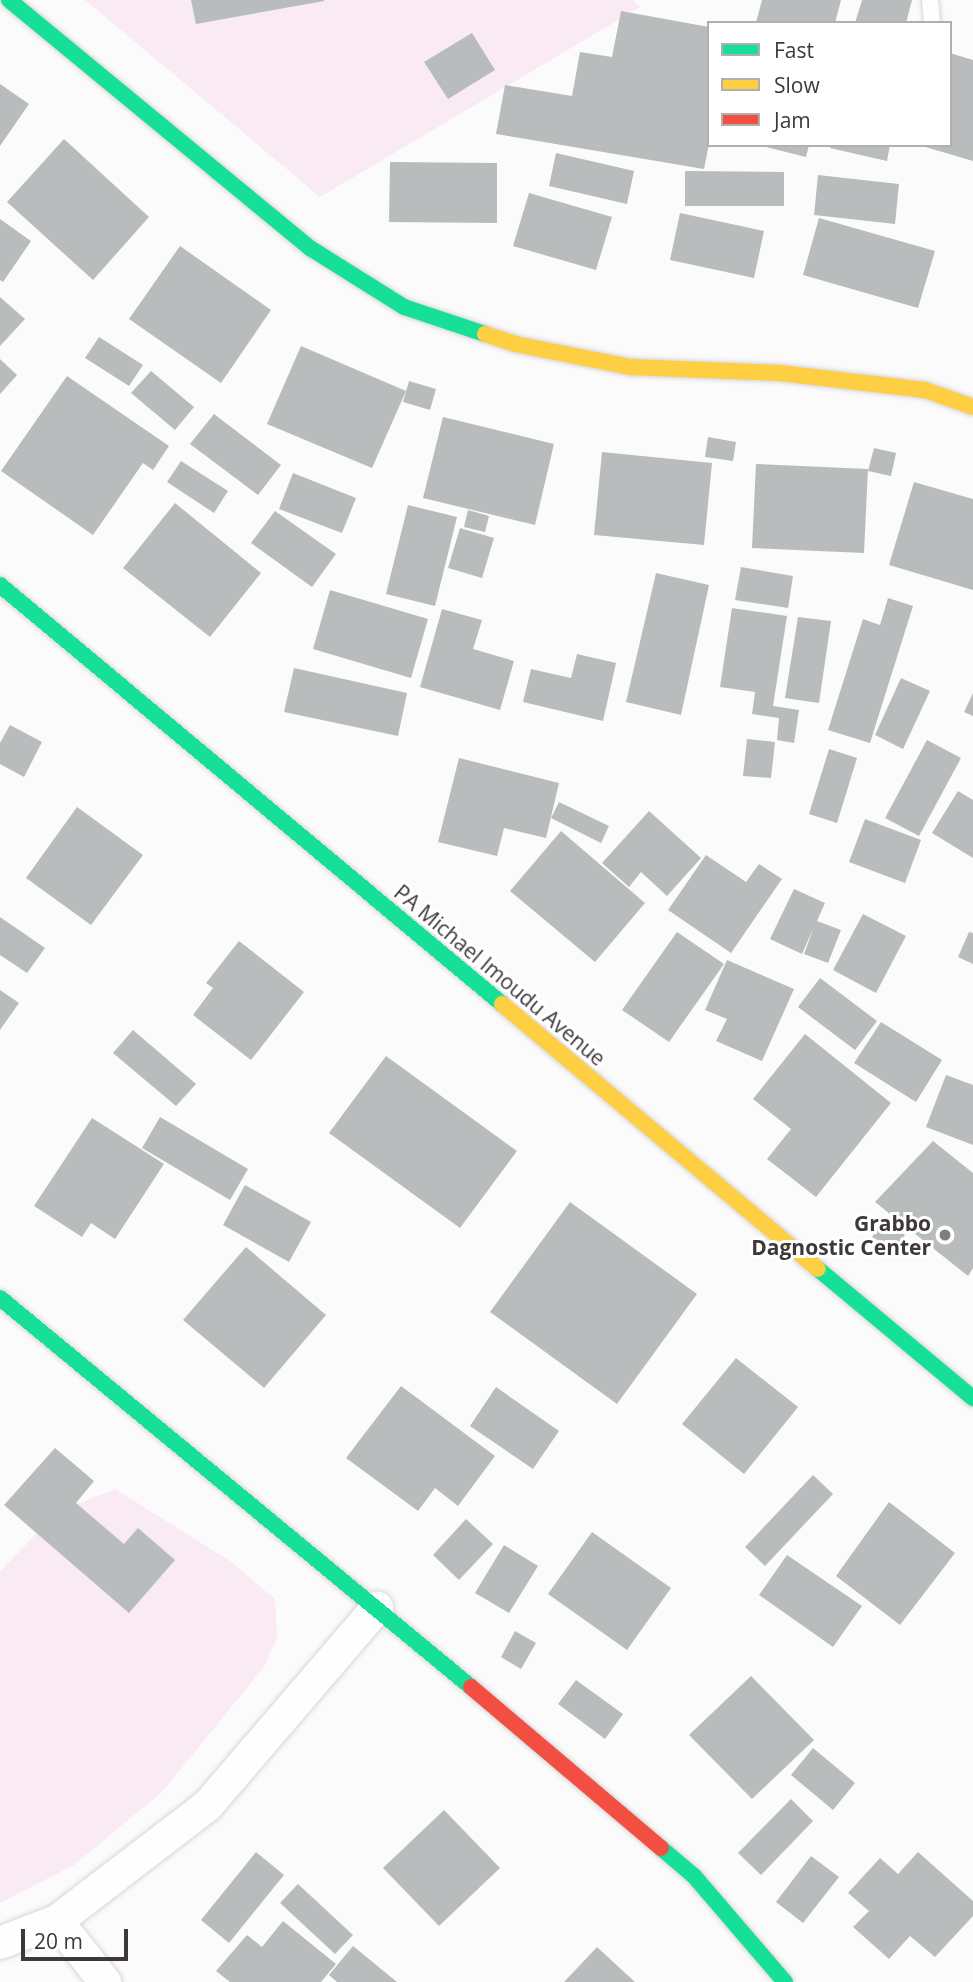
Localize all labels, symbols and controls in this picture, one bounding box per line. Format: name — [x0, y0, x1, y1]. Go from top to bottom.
legend — [707, 21, 952, 147]
text: Fast — [774, 36, 814, 64]
text: Slow — [774, 71, 820, 99]
text: Jam — [774, 106, 811, 134]
street label: PA Michael Imoudu Avenue — [389, 879, 611, 1071]
place label: Grabbo Dagnostic Center — [751, 1210, 931, 1260]
marker: Grabbo Dagnostic Center — [937, 1227, 953, 1243]
scale bar — [24, 1916, 131, 1960]
text: 20 m — [34, 1927, 83, 1955]

